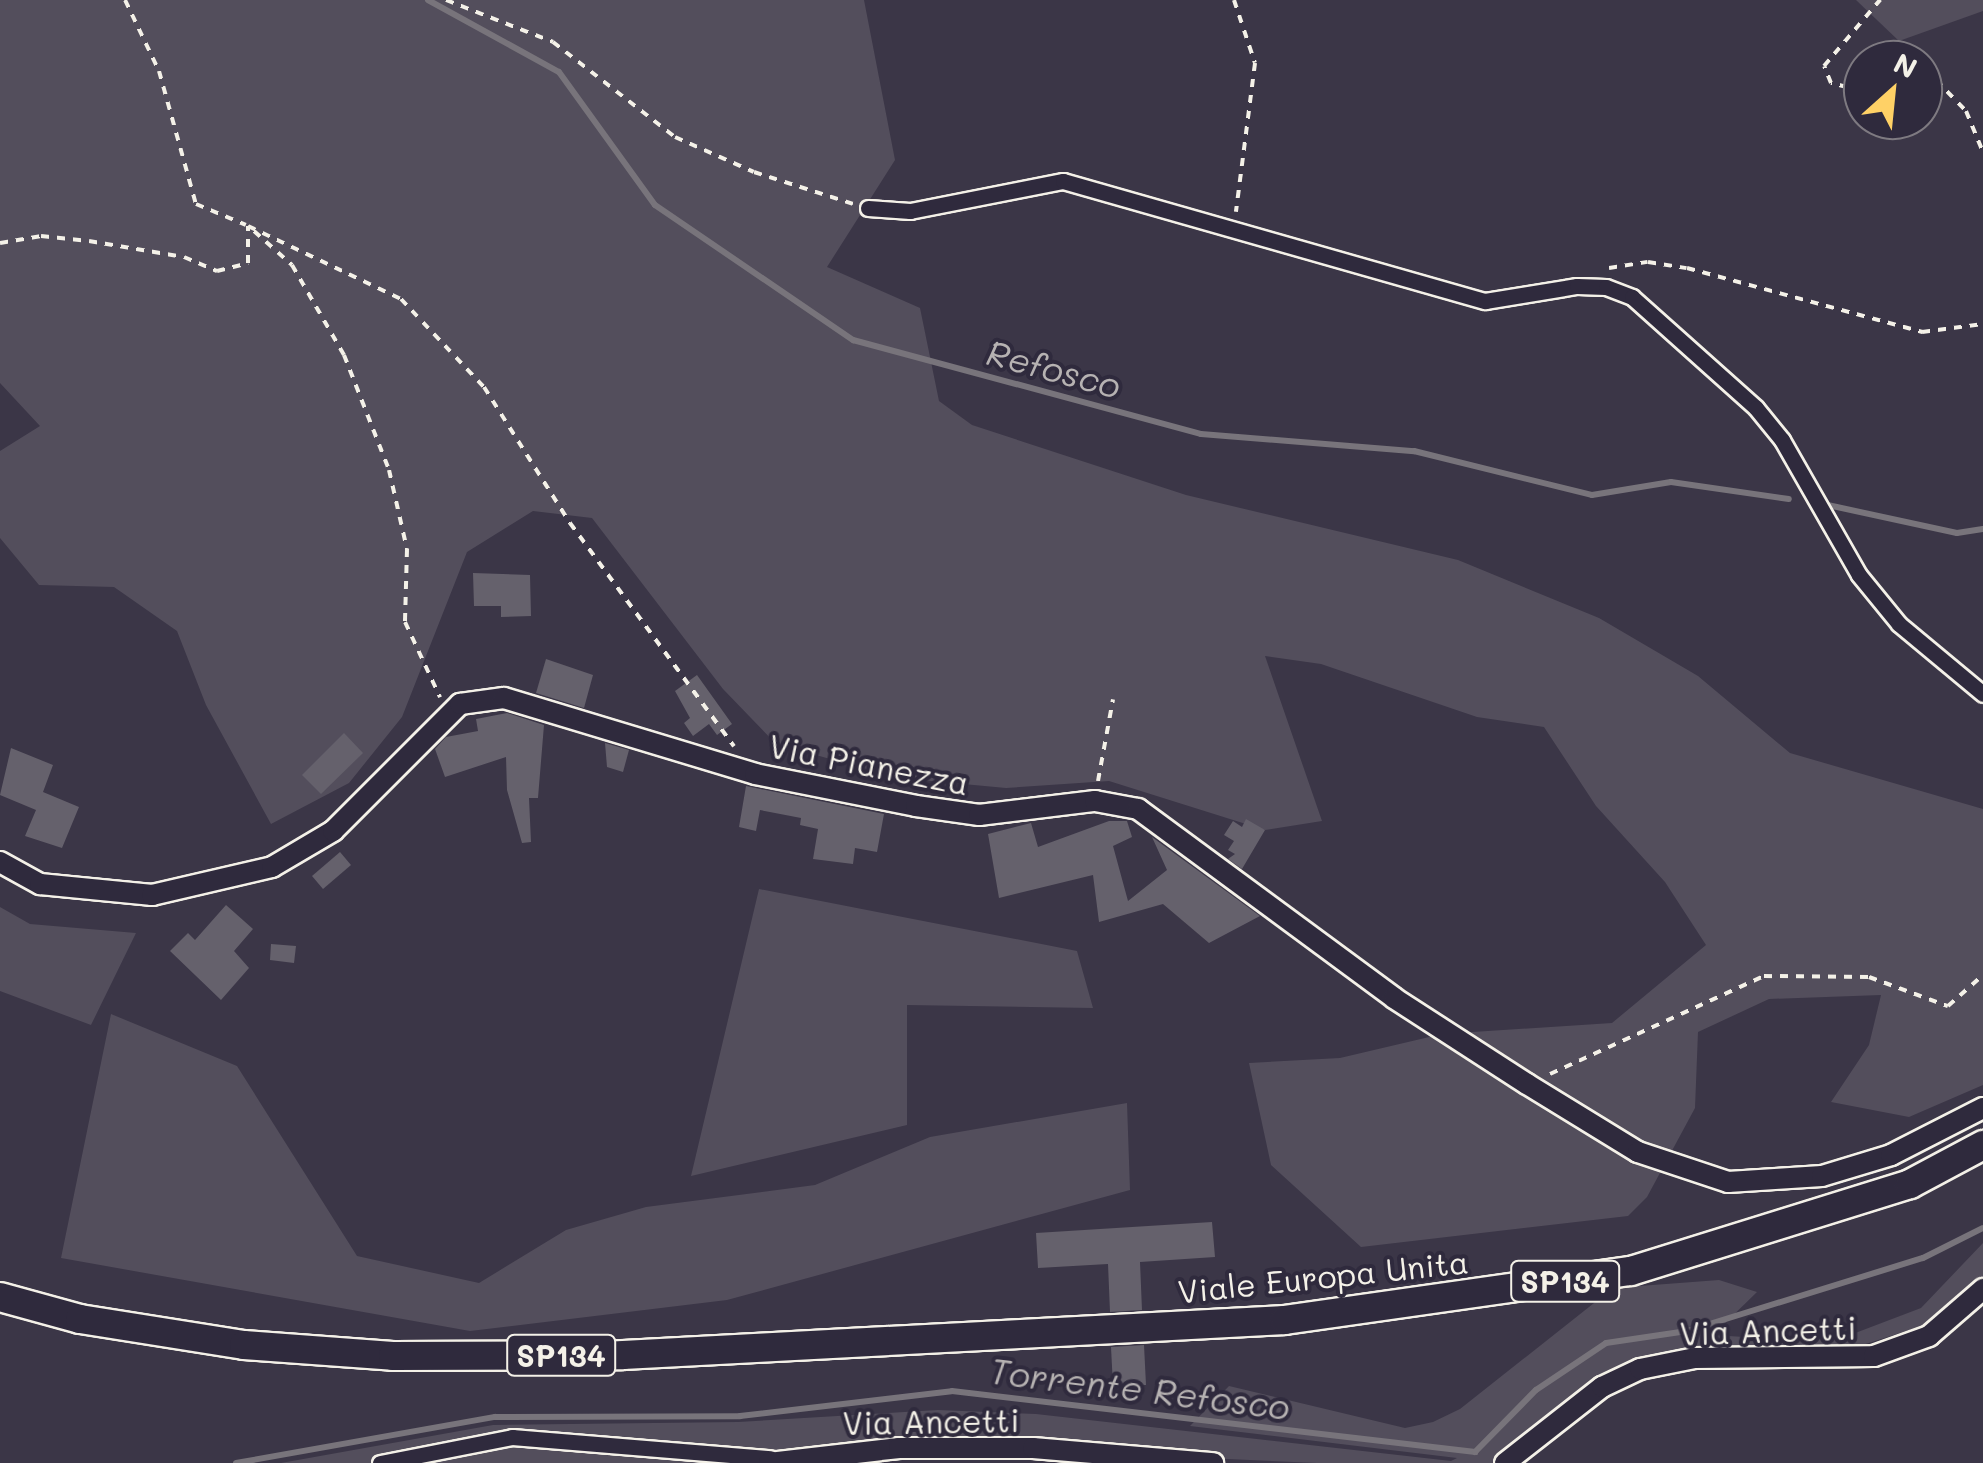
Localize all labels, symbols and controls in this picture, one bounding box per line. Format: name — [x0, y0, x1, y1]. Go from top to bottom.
north arrow — [1843, 40, 1943, 140]
text: N — [1888, 44, 1923, 86]
water label: Refosco — [982, 330, 1126, 406]
street label: Via Pianezza — [766, 726, 972, 802]
street label: Viale Europa Unita — [1176, 1242, 1470, 1310]
road number: SP134 — [1510, 1256, 1620, 1306]
street label: Via Ancetti — [1679, 1308, 1857, 1352]
road number: SP134 — [506, 1330, 616, 1380]
water label: Torrente Refosco — [988, 1349, 1292, 1427]
street label: Via Ancetti — [842, 1400, 1020, 1442]

